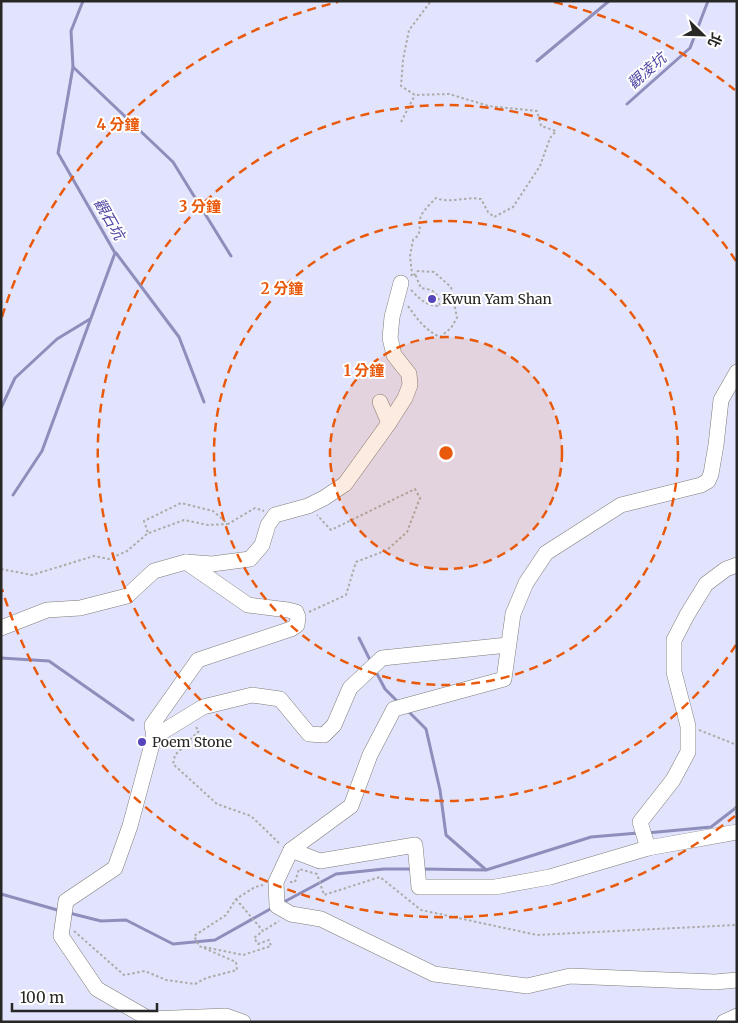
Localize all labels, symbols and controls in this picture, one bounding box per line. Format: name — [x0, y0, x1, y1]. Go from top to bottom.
north arrow — [678, 10, 728, 60]
text: 北 — [704, 30, 726, 50]
water label: 觀凌坑 — [624, 47, 671, 93]
text: 4 分鐘 — [96, 115, 140, 134]
water label: 觀石坑 — [90, 195, 130, 245]
text: 3 分鐘 — [179, 197, 221, 216]
text: 2 分鐘 — [261, 279, 303, 298]
place label: Kwun Yam Shan — [442, 290, 552, 308]
marker: Kwun Yam Shan — [426, 293, 438, 305]
text: 1 分鐘 — [344, 361, 384, 380]
centre of rings — [437, 444, 455, 462]
place label: Poem Stone — [152, 733, 232, 751]
marker: Poem Stone — [136, 736, 148, 748]
scale bar — [12, 980, 158, 1012]
text: 100 m — [20, 988, 64, 1007]

